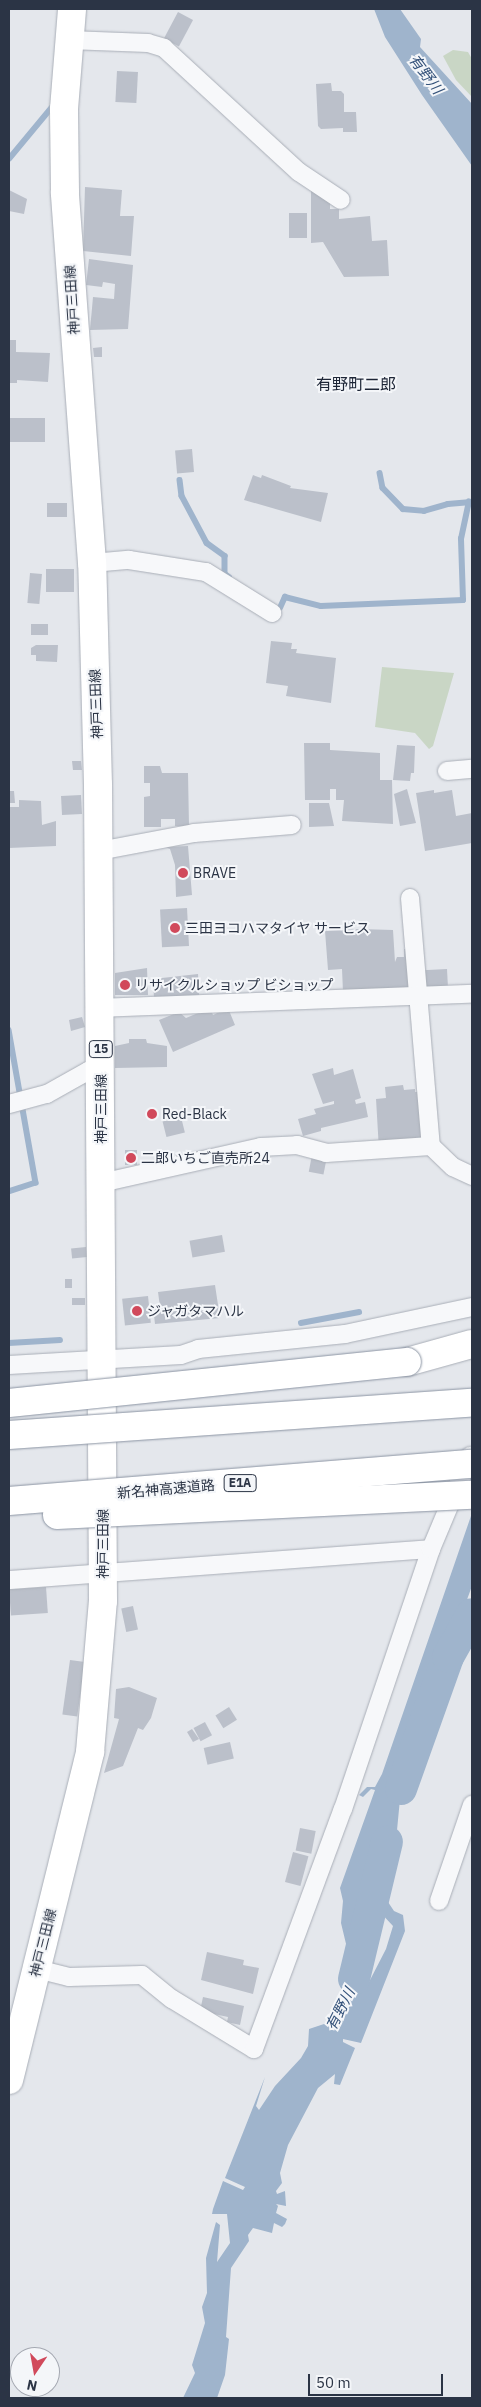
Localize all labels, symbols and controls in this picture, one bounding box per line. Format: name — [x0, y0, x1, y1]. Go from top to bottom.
water label: 有野川 — [405, 51, 447, 97]
street label: 神戸三田線 — [61, 264, 83, 336]
district label: 有野町二郎 — [316, 374, 396, 394]
street label: 神戸三田線 — [86, 669, 106, 739]
place label: BRAVE — [193, 865, 236, 881]
marker: BRAVE — [177, 867, 189, 879]
place label: 三田ヨコハマタイヤ サービス — [185, 920, 370, 936]
marker: 三田ヨコハマタイヤ サービス — [169, 922, 181, 934]
place label: リサイクルショップ ビショップ — [135, 977, 334, 993]
marker: リサイクルショップ ビショップ — [119, 979, 131, 991]
road number: 15 — [88, 1040, 114, 1058]
street label: 神戸三田線 — [93, 1074, 109, 1144]
place label: Red-Black — [162, 1106, 227, 1122]
marker: Red-Black — [146, 1108, 158, 1120]
place label: 二郎いちご直売所24 — [141, 1150, 270, 1166]
marker: 二郎いちご直売所24 — [125, 1152, 137, 1164]
place label: ジャガタマハル — [147, 1303, 245, 1319]
marker: ジャガタマハル — [131, 1305, 143, 1317]
road number: E1A — [222, 1474, 258, 1492]
street label: 新名神高速道路 — [116, 1476, 216, 1502]
street label: 神戸三田線 — [95, 1509, 111, 1579]
street label: 神戸三田線 — [26, 1907, 60, 1979]
water label: 有野川 — [322, 1985, 358, 2033]
north arrow — [10, 2347, 60, 2397]
scale bar — [311, 2364, 446, 2396]
text: 50 m — [316, 2373, 351, 2392]
text: N — [25, 2376, 39, 2396]

